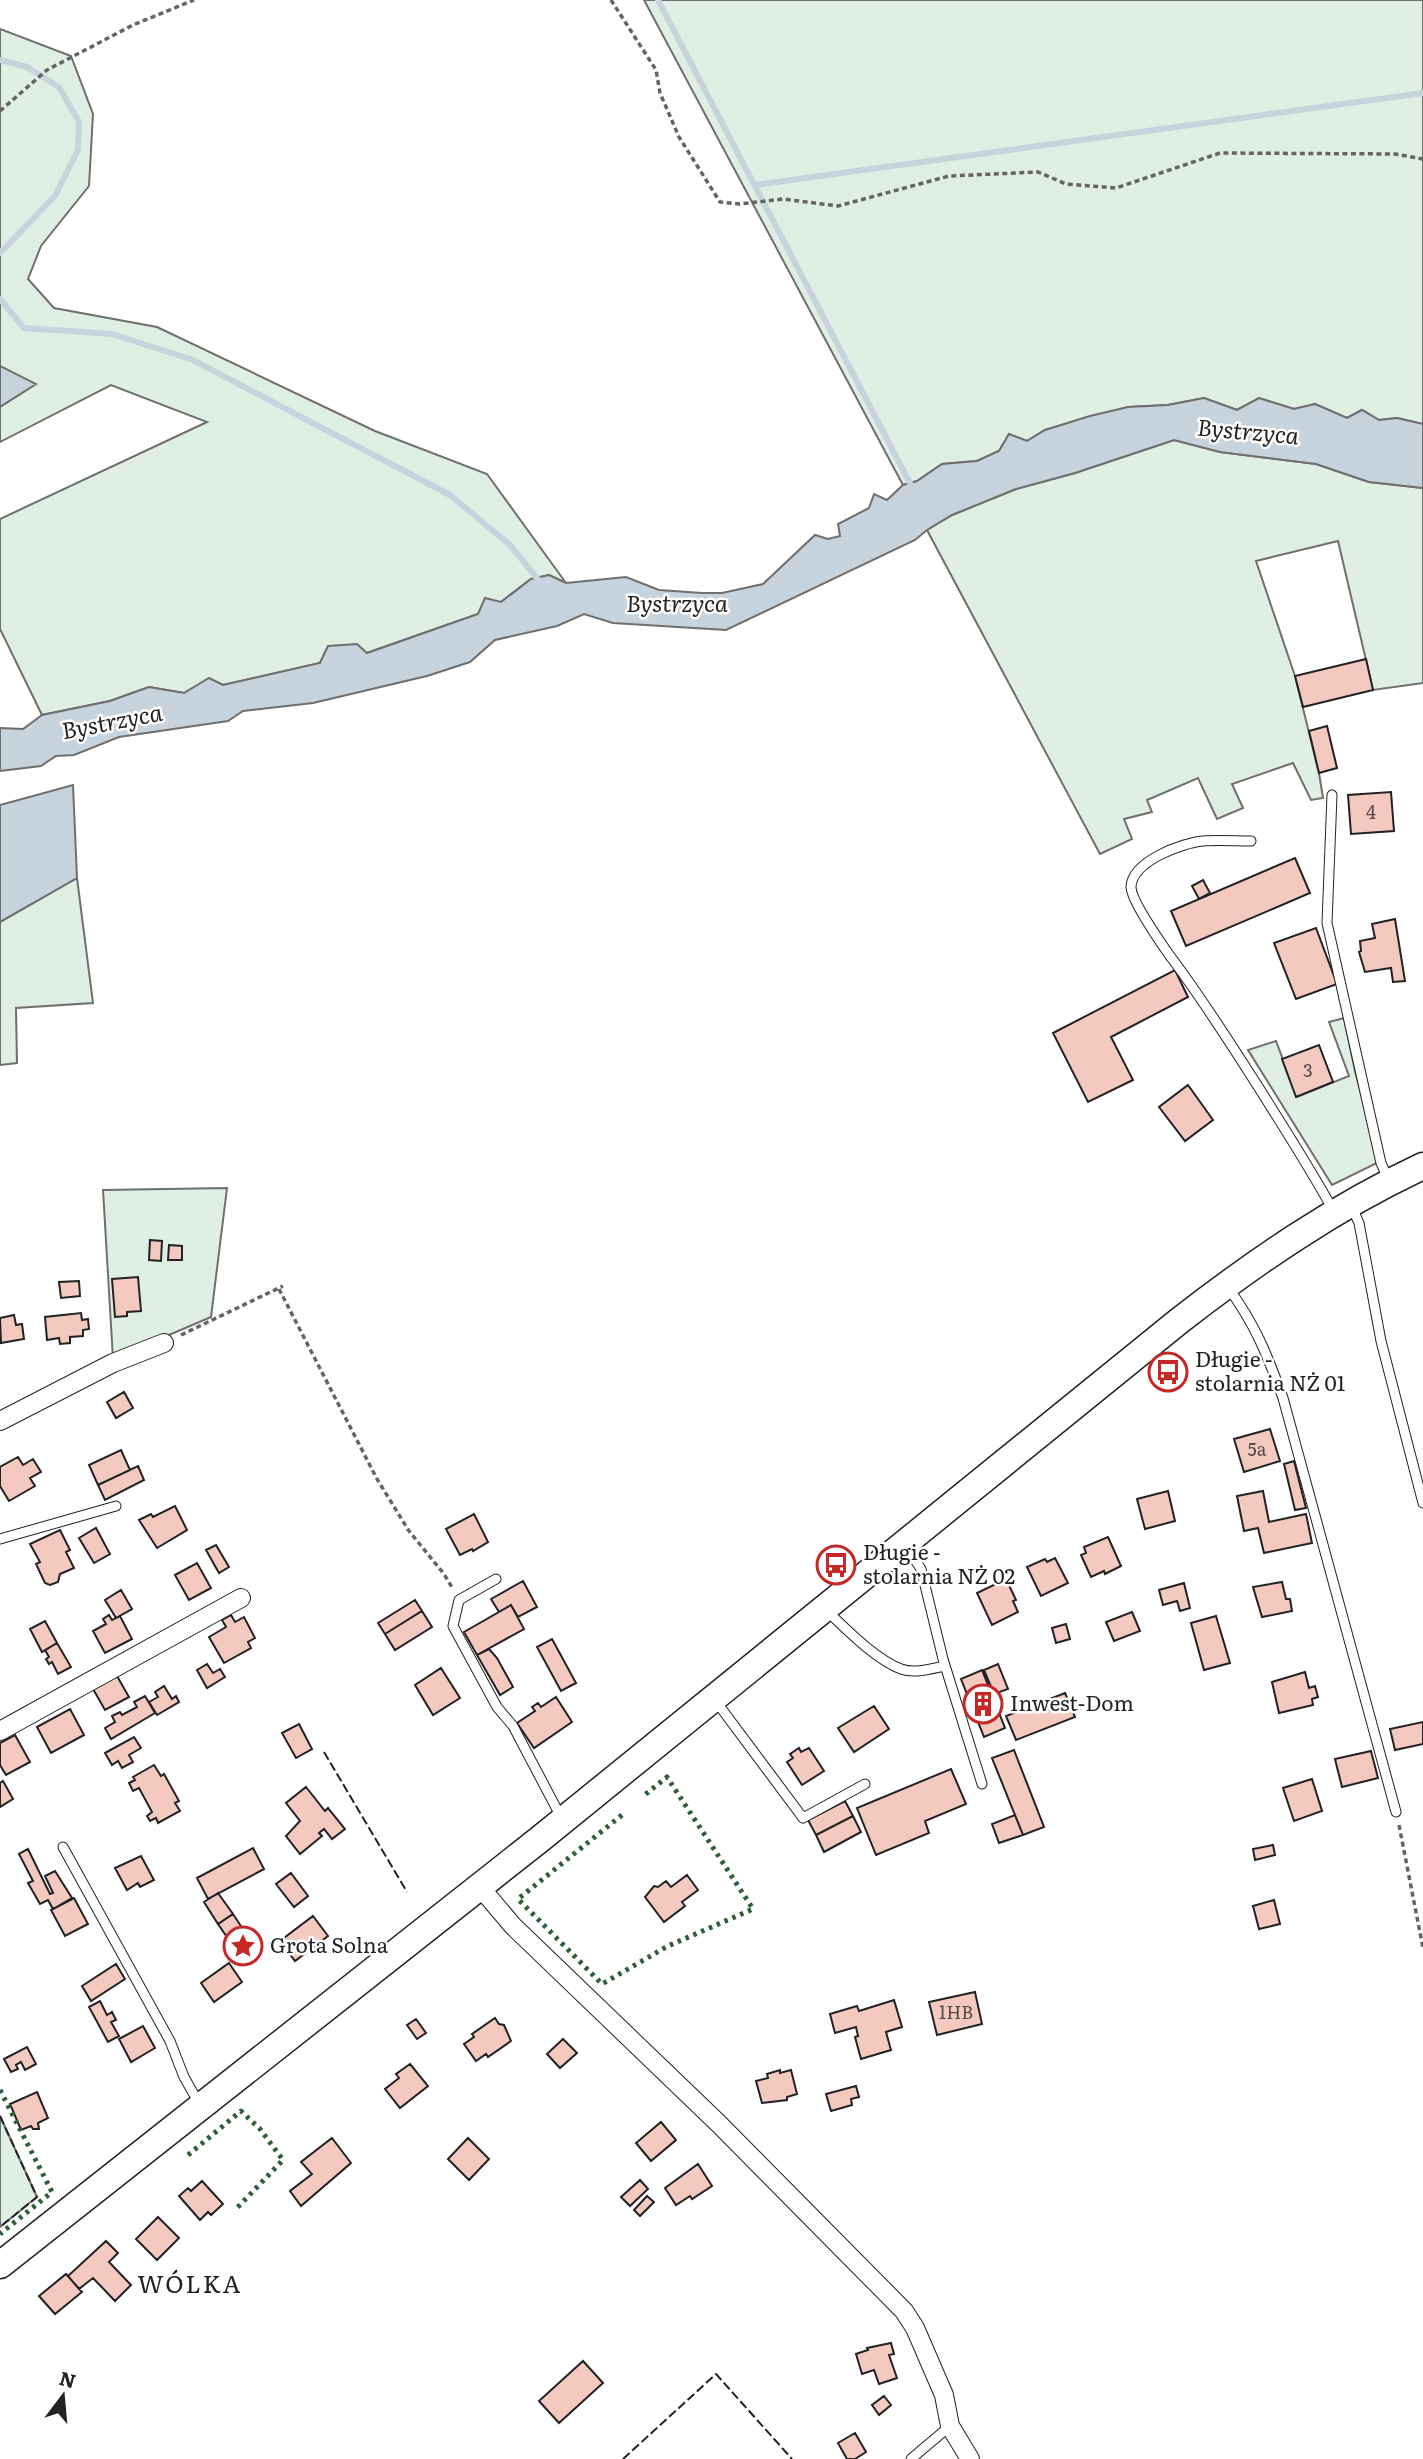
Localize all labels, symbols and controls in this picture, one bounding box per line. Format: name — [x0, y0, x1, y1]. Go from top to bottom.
water label: Bystrzyca — [1196, 409, 1300, 451]
water label: Bystrzyca — [626, 585, 728, 619]
water label: Bystrzyca — [58, 694, 165, 746]
house number: 4 — [1366, 798, 1376, 825]
house number: 3 — [1303, 1056, 1313, 1083]
place label: Długie - stolarnia NŻ 01 — [1195, 1342, 1346, 1397]
bus stop icon: Długie - stolarnia NŻ 01 — [1147, 1351, 1189, 1393]
house number: 5a — [1248, 1435, 1267, 1462]
place label: Długie - stolarnia NŻ 02 — [863, 1535, 1015, 1590]
bus stop icon: Długie - stolarnia NŻ 02 — [815, 1544, 857, 1586]
building icon: Inwest-Dom — [962, 1683, 1004, 1725]
place label: Inwest-Dom — [1010, 1686, 1134, 1717]
place icon: Grota Solna — [222, 1925, 264, 1967]
place label: Grota Solna — [270, 1928, 389, 1959]
house number: 1HB — [939, 1998, 973, 2025]
district label: WÓLKA — [138, 2265, 243, 2300]
north arrow — [28, 2361, 98, 2431]
text: N — [56, 2363, 80, 2394]

